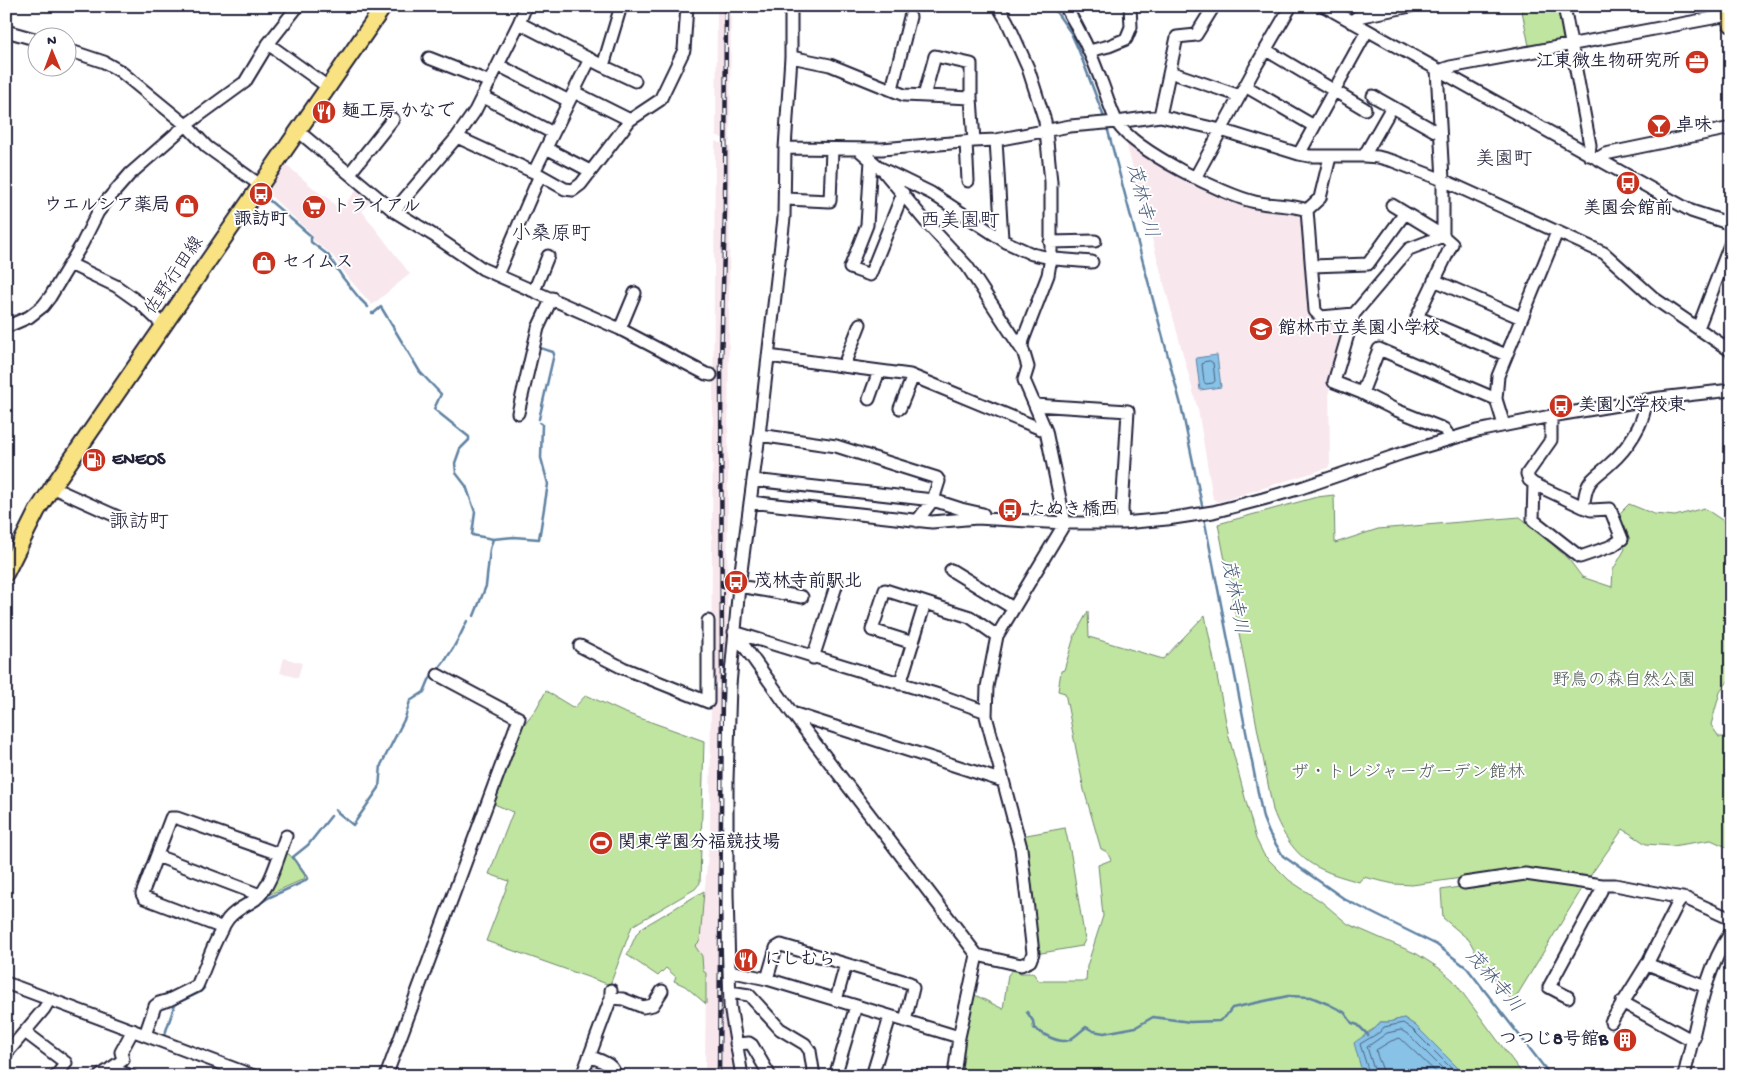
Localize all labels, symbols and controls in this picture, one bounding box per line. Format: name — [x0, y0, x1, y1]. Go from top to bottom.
north arrow — [28, 28, 78, 78]
text: N — [47, 33, 57, 50]
office icon: 江東微生物研究所 — [1684, 49, 1710, 75]
place label: 江東微生物研究所 — [1536, 51, 1680, 73]
restaurant icon: 麺工房 かなで — [311, 99, 337, 125]
place label: 麺工房 かなで — [342, 101, 454, 123]
bar icon: 卓味 — [1646, 113, 1672, 139]
place label: 卓味 — [1676, 115, 1712, 137]
district label: 美園町 — [1475, 148, 1533, 172]
water label: 茂林寺川 — [1120, 161, 1163, 241]
bus stop icon: 美園会館前 — [1615, 170, 1641, 196]
bus stop icon: 諏訪町 — [248, 181, 274, 207]
shop icon: ウエルシア薬局 — [174, 193, 200, 219]
supermarket icon: トライアル — [301, 194, 327, 220]
place label: ウエルシア薬局 — [44, 195, 170, 217]
place label: トライアル — [332, 197, 421, 218]
place label: 美園会館前 — [1583, 198, 1673, 220]
place label: 諏訪町 — [234, 209, 288, 231]
district label: 西美園町 — [920, 210, 1000, 234]
district label: 小桑原町 — [511, 223, 591, 247]
street label: 佐野行田線 — [140, 232, 209, 319]
shop icon: セイムス — [251, 250, 277, 276]
place label: セイムス — [282, 253, 353, 274]
school or university icon: 館林市立美園小学校 — [1248, 316, 1274, 342]
place label: 館林市立美園小学校 — [1278, 318, 1440, 340]
bus stop icon: 美園小学校東 — [1548, 393, 1574, 419]
place label: 美園小学校東 — [1578, 395, 1686, 417]
fuel station icon: ENEOS — [81, 447, 107, 473]
place label: ENEOS — [112, 450, 166, 471]
bus stop icon: たぬき橋西 — [997, 497, 1023, 523]
place label: たぬき橋西 — [1028, 499, 1118, 521]
district label: 諏訪町 — [109, 511, 169, 535]
water label: 茂林寺川 — [1214, 557, 1253, 637]
bus stop icon: 茂林寺前駅北 — [723, 569, 749, 595]
place label: 茂林寺前駅北 — [754, 571, 862, 593]
park label: 野鳥の森自然公園 — [1552, 670, 1696, 692]
park label: ザ・トレジャーガーデン館林 — [1291, 762, 1525, 784]
sports icon: 関東学園分福競技場 — [588, 830, 614, 856]
place label: 関東学園分福競技場 — [618, 832, 780, 854]
water label: 茂林寺川 — [1459, 945, 1527, 1018]
restaurant icon: にしむら — [733, 947, 759, 973]
place label: にしむら — [764, 950, 836, 971]
building icon: つつじ8号館B — [1612, 1027, 1638, 1053]
place label: つつじ8号館B — [1499, 1029, 1609, 1051]

